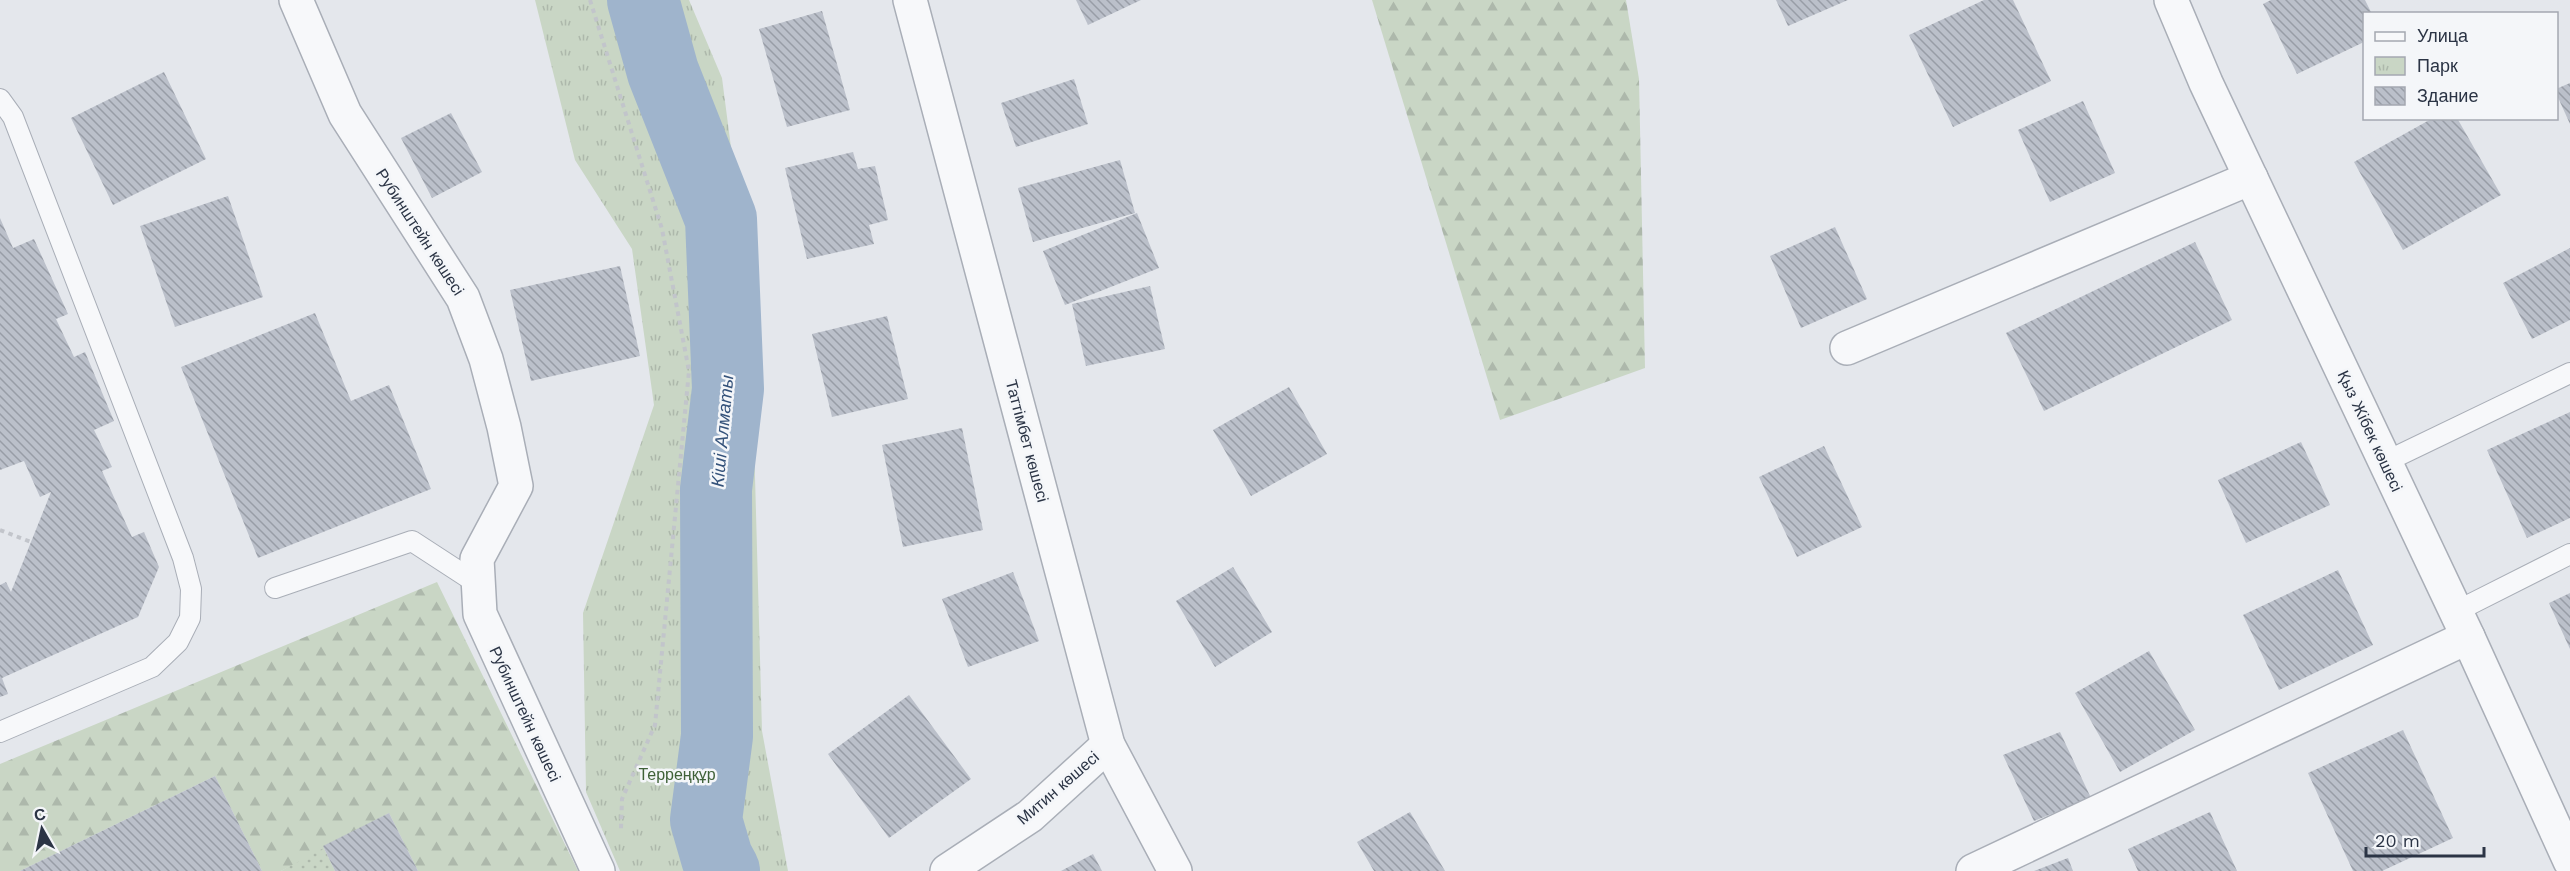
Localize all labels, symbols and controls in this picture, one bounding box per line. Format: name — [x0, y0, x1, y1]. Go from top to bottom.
legend — [2363, 12, 2558, 120]
text: Улица — [2417, 25, 2469, 46]
text: Парк — [2417, 55, 2458, 76]
text: Здание — [2417, 85, 2478, 106]
street label: Рубинштейн көшесі — [372, 165, 468, 299]
street label: Қыз Жібек көшесі — [2334, 367, 2406, 495]
water label: Кіші Алматы — [707, 374, 737, 488]
street label: Таттімбет көшесі — [1002, 378, 1052, 504]
street label: Рубинштейн көшесі — [485, 643, 565, 785]
street label: Митин көшесі — [1013, 747, 1103, 829]
park label: Терреңқұр — [638, 765, 716, 784]
north arrow — [12, 799, 72, 859]
text: С — [33, 804, 47, 825]
scale bar — [2366, 820, 2484, 858]
text: 20 m — [2375, 830, 2420, 851]

